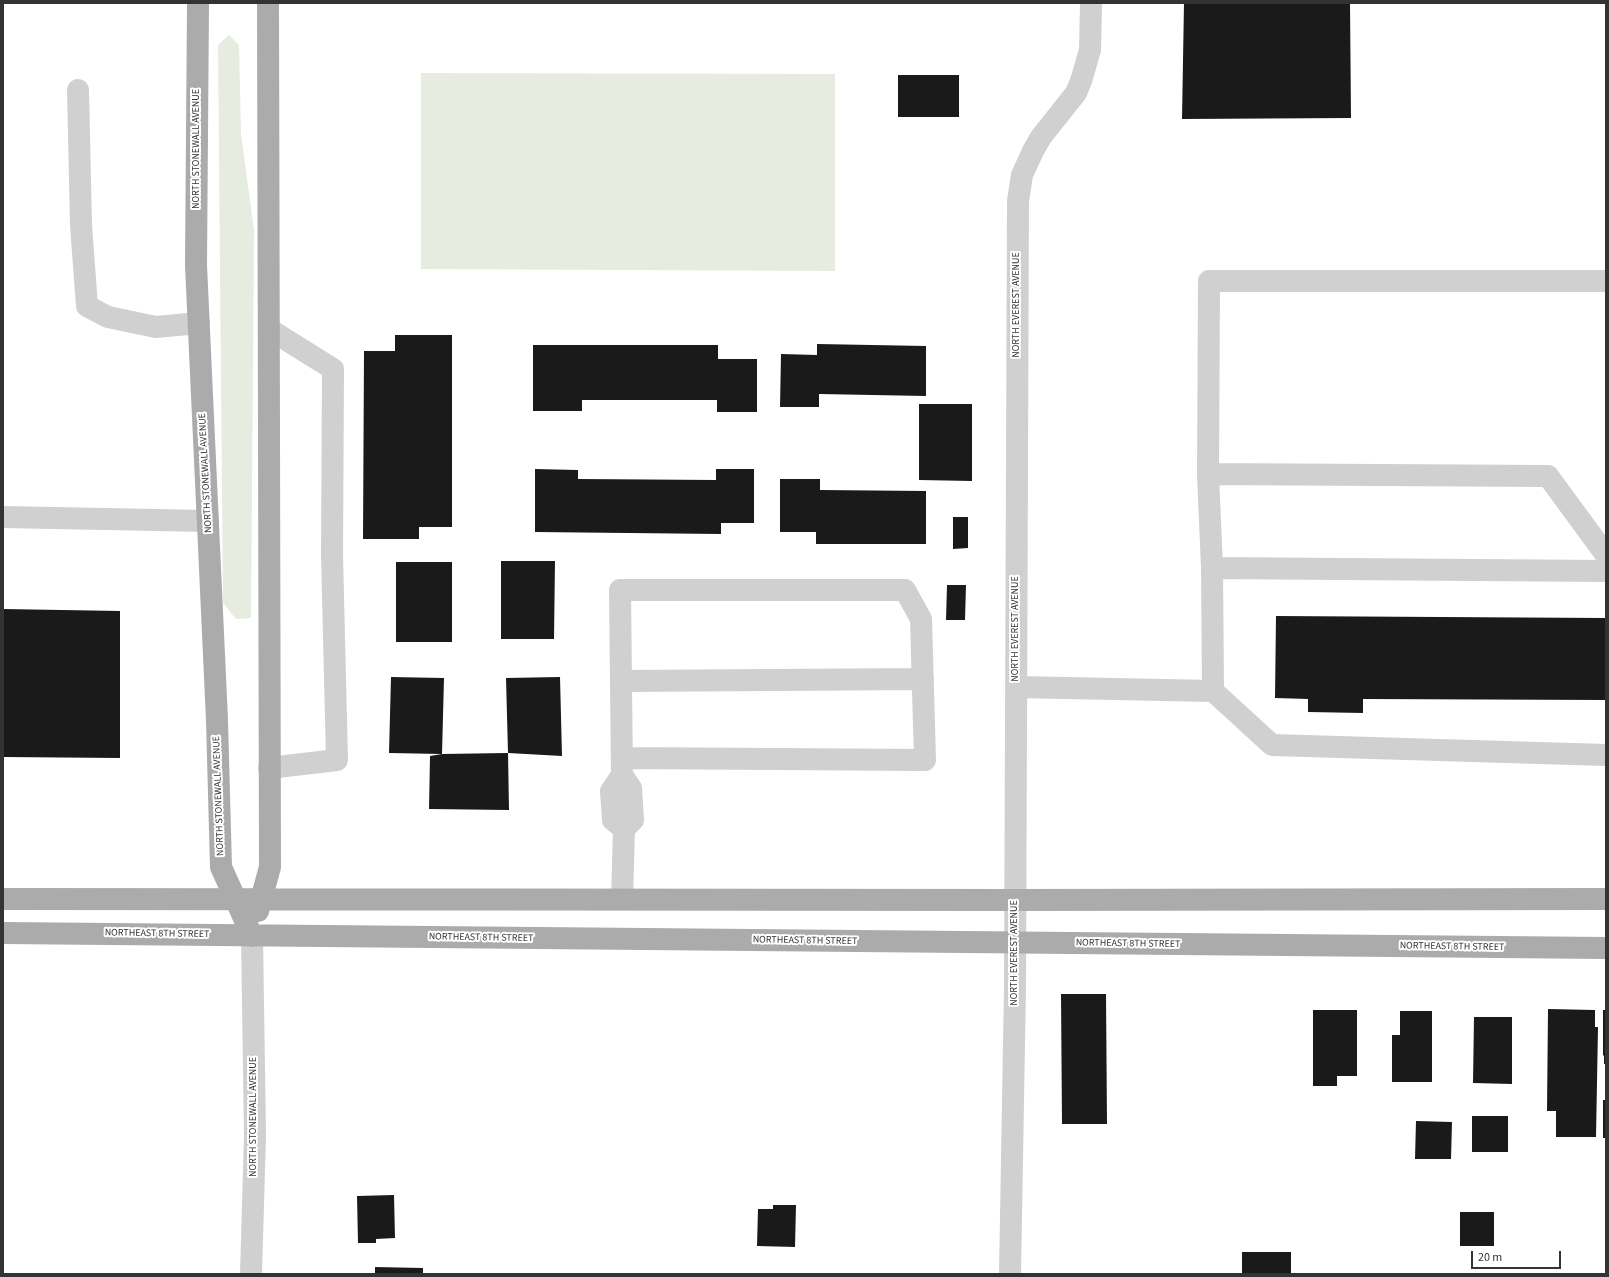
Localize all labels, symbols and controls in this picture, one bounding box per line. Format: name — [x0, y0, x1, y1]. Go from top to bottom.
street label: NORTH STONEWALL AVENUE — [191, 89, 203, 209]
street label: NORTH EVEREST AVENUE — [1011, 252, 1023, 358]
street label: NORTH STONEWALL AVENUE — [197, 413, 215, 533]
street label: NORTH EVEREST AVENUE — [1010, 576, 1022, 682]
street label: NORTH STONEWALL AVENUE — [211, 736, 227, 856]
street label: NORTH EVEREST AVENUE — [1009, 900, 1021, 1006]
street label: NORTHEAST 8TH STREET — [105, 927, 209, 941]
street label: NORTHEAST 8TH STREET — [429, 931, 533, 945]
street label: NORTHEAST 8TH STREET — [753, 934, 857, 948]
street label: NORTHEAST 8TH STREET — [1076, 937, 1180, 951]
street label: NORTHEAST 8TH STREET — [1400, 940, 1504, 954]
street label: NORTH STONEWALL AVENUE — [248, 1057, 260, 1177]
scale bar — [1473, 1243, 1563, 1269]
text: 20 m — [1478, 1249, 1502, 1266]

